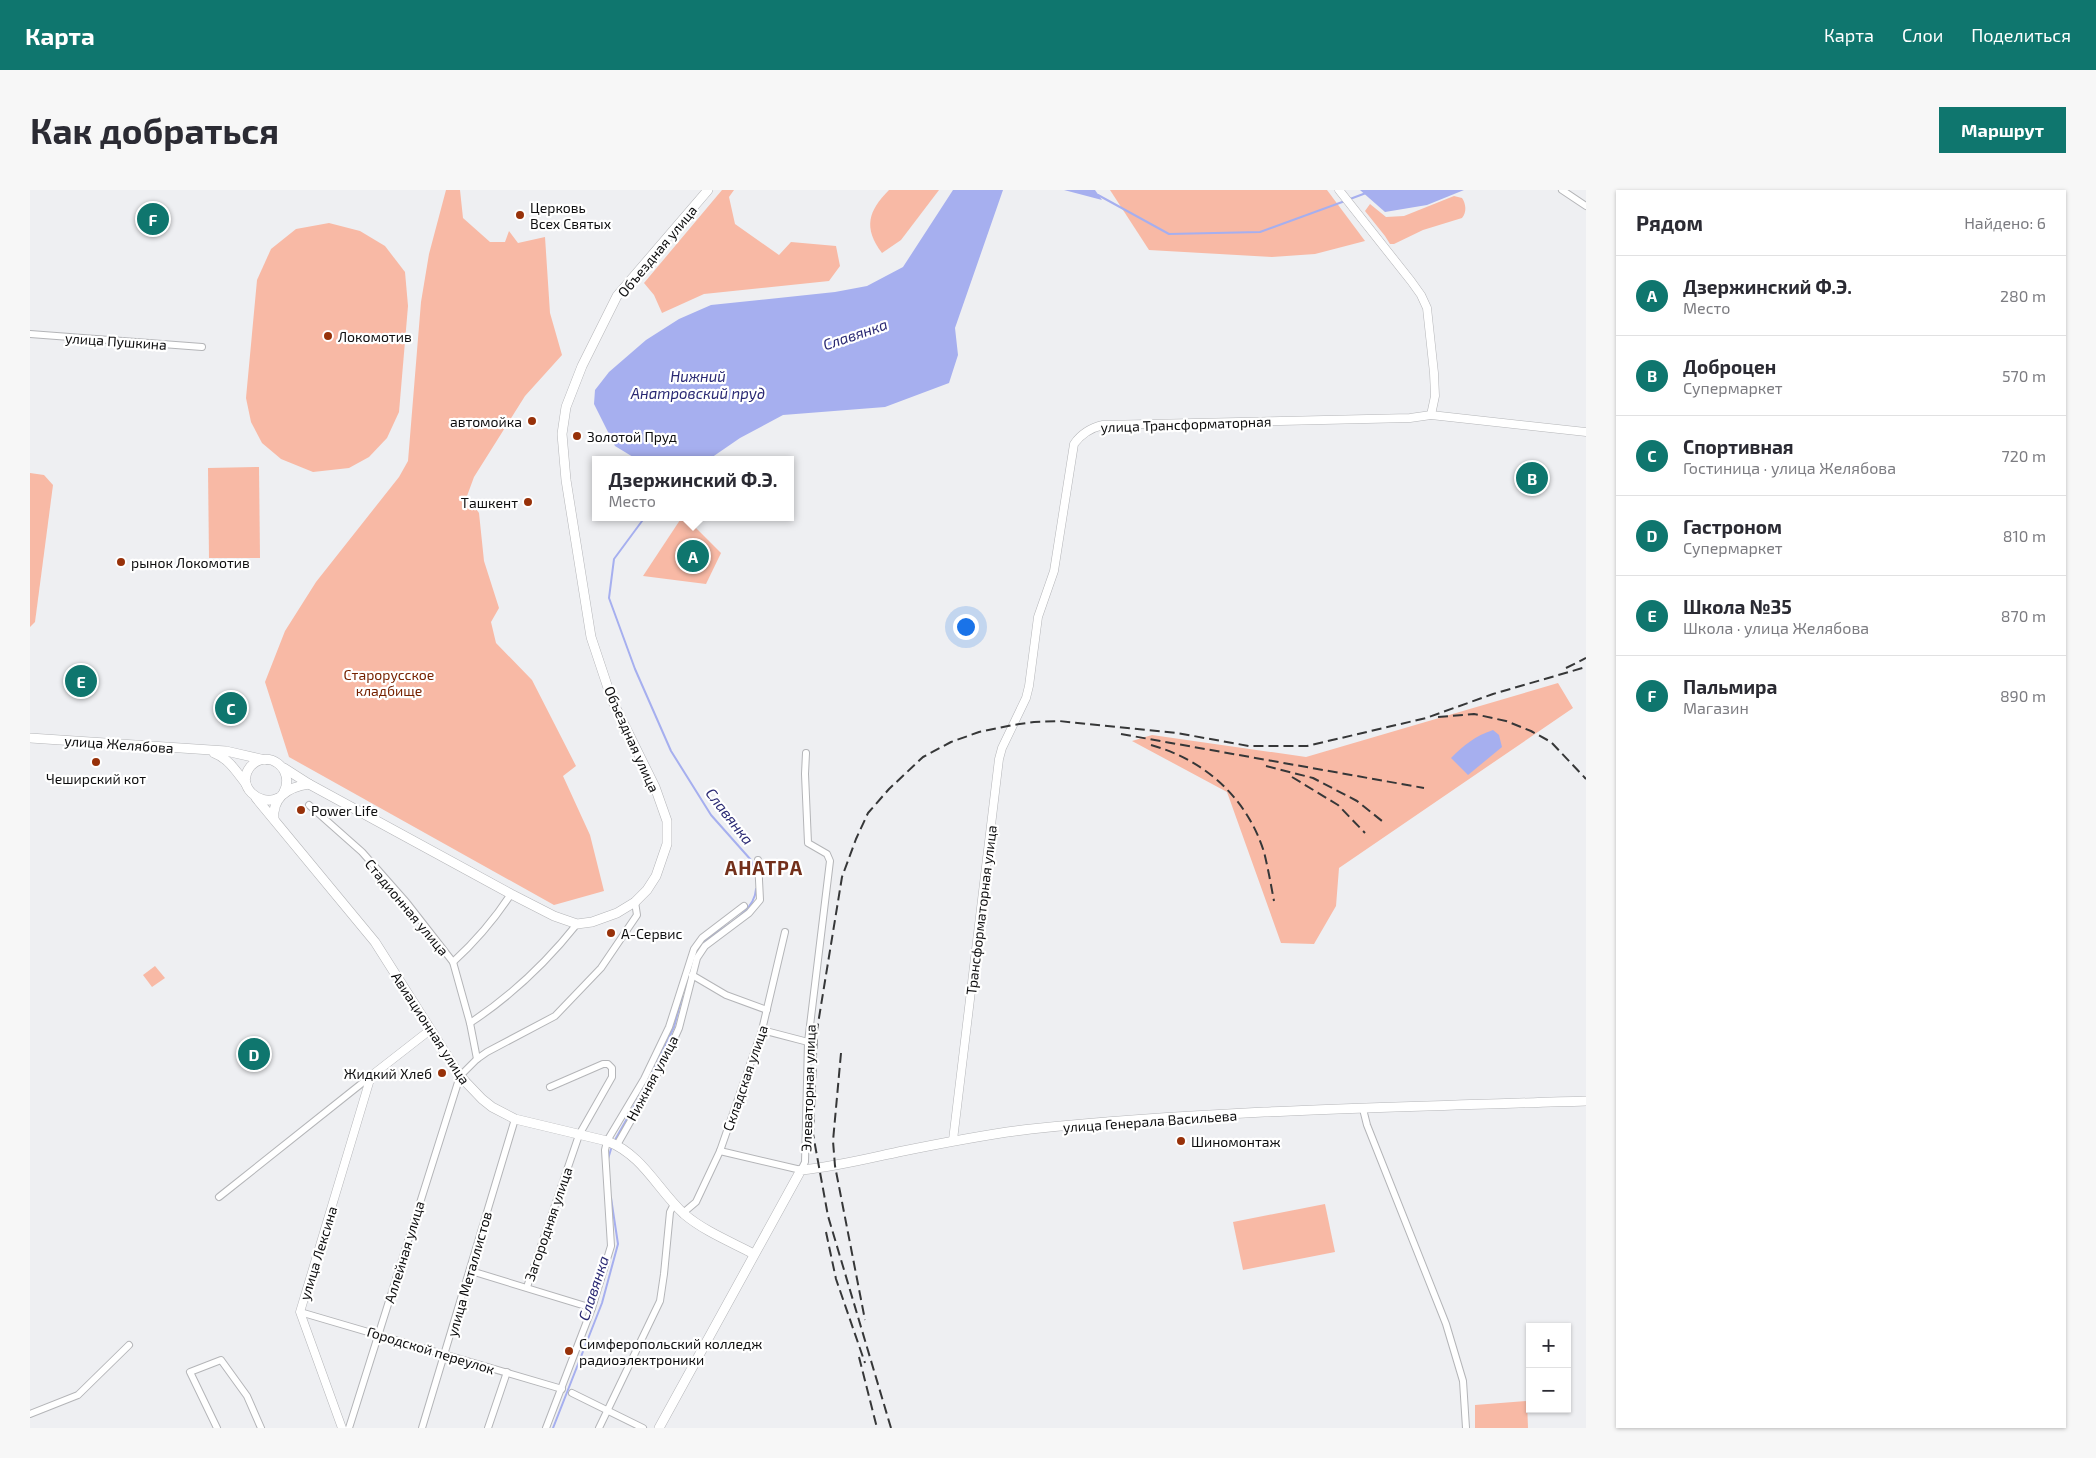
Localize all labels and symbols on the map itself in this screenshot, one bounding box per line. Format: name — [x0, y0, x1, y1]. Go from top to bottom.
place label: Церковь Всех Святых — [530, 199, 612, 232]
pin: F — [137, 200, 169, 238]
street label: Объездная улица — [614, 202, 700, 300]
marker: Церковь Всех Святых — [514, 209, 526, 221]
water label: Славянка — [820, 315, 890, 353]
place label: Локомотив — [338, 328, 412, 345]
street label: улица Пушкина — [65, 329, 167, 353]
marker: Локомотив — [322, 330, 334, 342]
water label: Нижний Анатровский пруд — [630, 367, 765, 402]
place label: автомойка — [450, 413, 522, 430]
street label: улица Трансформаторная — [1100, 413, 1272, 435]
marker: автомойка — [526, 415, 538, 427]
place label: Золотой Пруд — [587, 428, 677, 445]
marker: Золотой Пруд — [571, 430, 583, 442]
pin: B — [1516, 459, 1548, 497]
place label: Ташкент — [461, 494, 518, 511]
marker: Ташкент — [522, 496, 534, 508]
pin: A — [677, 537, 709, 575]
place label: рынок Локомотив — [131, 554, 250, 571]
marker: рынок Локомотив — [115, 556, 127, 568]
your location — [953, 614, 979, 640]
pin: E — [65, 662, 97, 700]
park label: Старорусское кладбище — [344, 666, 434, 699]
street label: Объездная улица — [601, 683, 663, 795]
pin: C — [215, 689, 247, 727]
street label: улица Желябова — [64, 732, 174, 756]
marker: Чеширский кот — [90, 756, 102, 768]
place label: Чеширский кот — [46, 770, 146, 787]
water label: Славянка — [702, 784, 758, 848]
place label: Power Life — [311, 802, 378, 819]
marker: Power Life — [295, 804, 307, 816]
street label: Трансформаторная улица — [962, 824, 1000, 996]
street label: Стадионная улица — [362, 855, 452, 959]
district label: АНАТРА — [725, 856, 803, 879]
place label: А-Сервис — [621, 925, 683, 942]
marker: А-Сервис — [605, 927, 617, 939]
street label: Авиационная улица — [388, 969, 474, 1087]
street label: Складская улица — [719, 1023, 771, 1133]
street label: Элеваторная улица — [797, 1024, 819, 1152]
street label: Нижняя улица — [622, 1032, 682, 1124]
pin: D — [238, 1035, 270, 1073]
place label: Жидкий Хлеб — [344, 1065, 432, 1082]
marker: Жидкий Хлеб — [436, 1067, 448, 1079]
street label: улица Генерала Васильева — [1062, 1106, 1238, 1136]
place label: Шиномонтаж — [1191, 1133, 1281, 1150]
marker: Шиномонтаж — [1175, 1135, 1187, 1147]
street label: Загородняя улица — [521, 1165, 575, 1283]
street label: Аллейная улица — [380, 1199, 428, 1305]
street label: улица Лексина — [296, 1204, 340, 1302]
street label: улица Металлистов — [443, 1209, 495, 1339]
water label: Славянка — [574, 1253, 612, 1323]
street label: Городской переулок — [365, 1323, 497, 1378]
place label: Симферопольский колледж радиоэлектроники — [579, 1335, 762, 1368]
marker: Симферопольский колледж радиоэлектроники — [563, 1345, 575, 1357]

